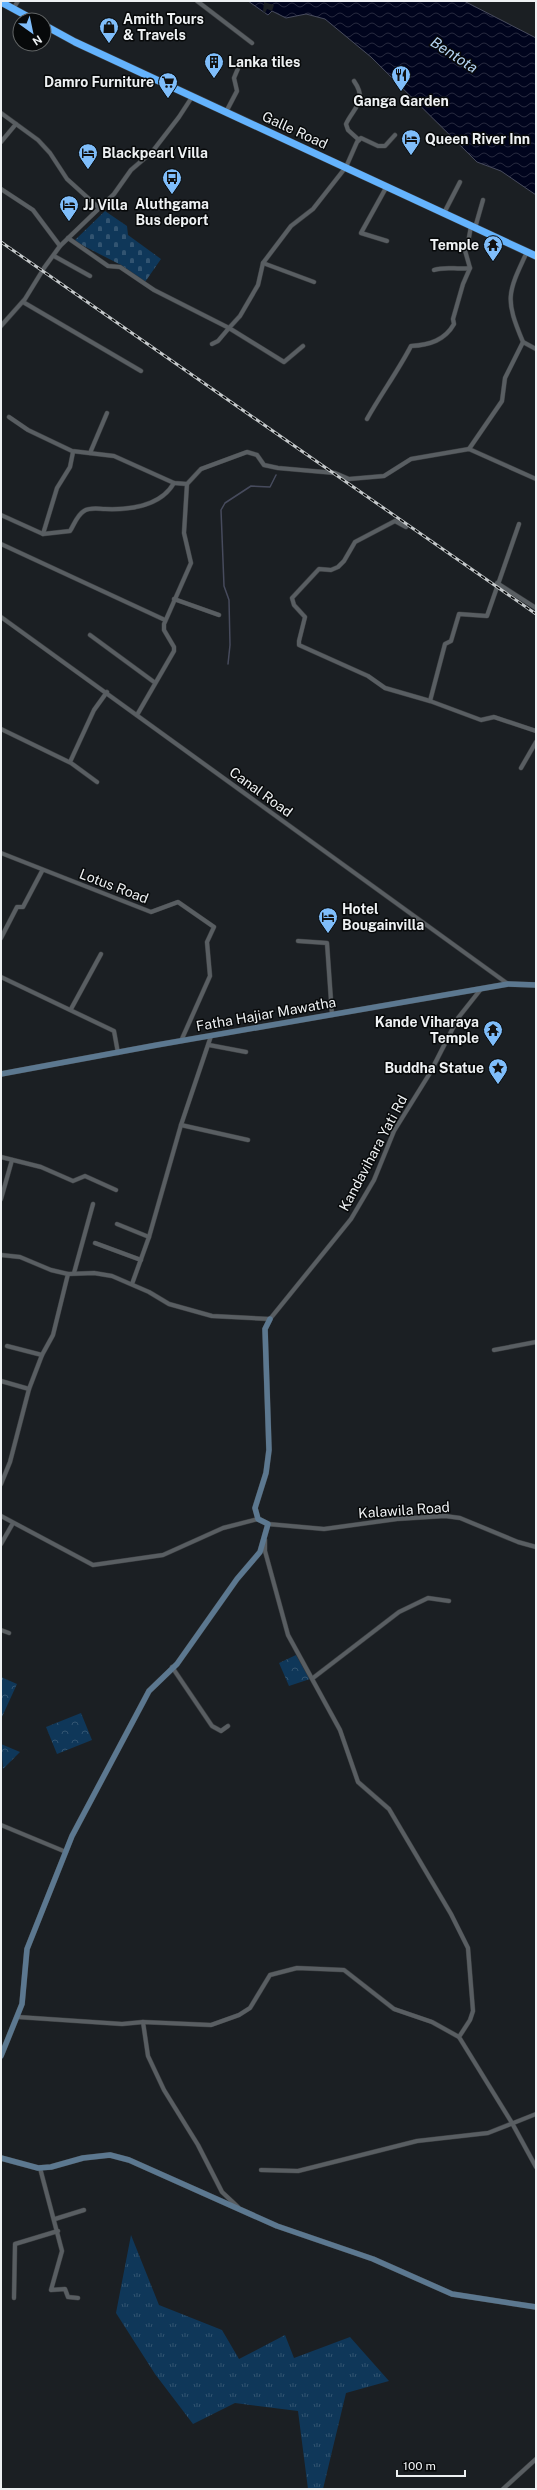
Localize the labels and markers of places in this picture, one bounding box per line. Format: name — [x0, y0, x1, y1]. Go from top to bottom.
place label: Amith Tours & Travels — [123, 11, 204, 43]
shop icon: Amith Tours & Travels — [98, 16, 120, 44]
building icon: Lanka tiles — [203, 51, 225, 79]
place label: Lanka tiles — [228, 54, 300, 70]
restaurant icon: Ganga Garden — [390, 64, 412, 92]
supermarket icon: Damro Furniture — [157, 71, 179, 99]
place label: Damro Furniture — [44, 74, 154, 90]
place label: Ganga Garden — [353, 93, 449, 109]
hotel icon: Queen River Inn — [400, 128, 422, 156]
place label: Queen River Inn — [425, 131, 530, 147]
hotel icon: Blackpearl Villa — [77, 142, 99, 170]
place label: Blackpearl Villa — [102, 145, 208, 161]
bus stop icon: Aluthgama Bus deport — [161, 167, 183, 195]
hotel icon: JJ Villa — [58, 194, 80, 222]
place label: Aluthgama Bus deport — [135, 196, 209, 228]
place label: JJ Villa — [83, 197, 128, 213]
temple icon: Temple — [482, 234, 504, 262]
place label: Temple — [430, 237, 479, 253]
place label: Hotel Bougainvilla — [342, 901, 424, 933]
hotel icon: Hotel Bougainvilla — [317, 906, 339, 934]
place label: Kande Viharaya Temple — [375, 1014, 479, 1046]
temple icon: Kande Viharaya Temple — [482, 1019, 504, 1047]
place icon: Buddha Statue — [487, 1057, 509, 1085]
place label: Buddha Statue — [385, 1060, 484, 1076]

